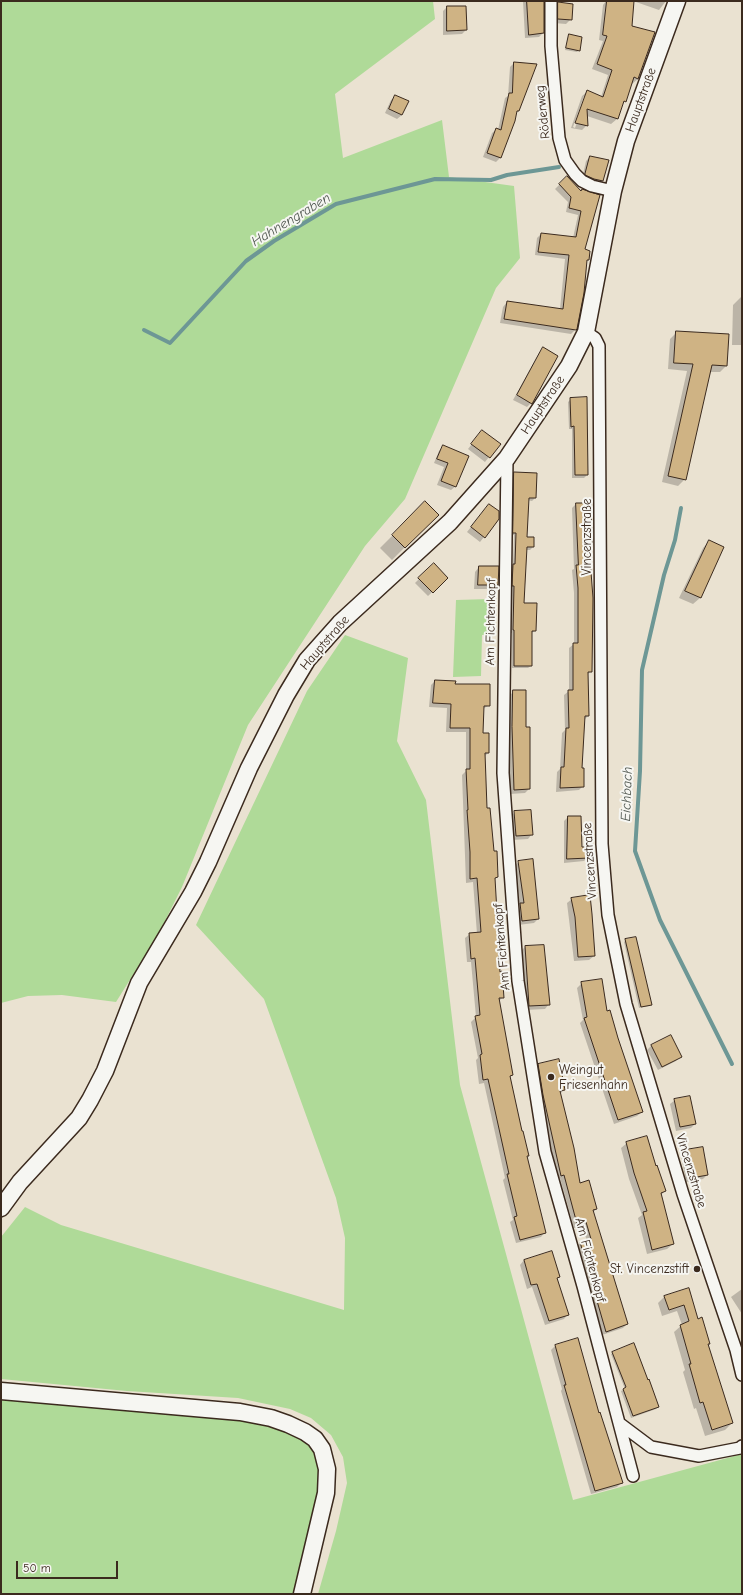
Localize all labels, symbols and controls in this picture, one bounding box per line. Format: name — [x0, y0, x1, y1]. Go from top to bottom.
street label: Hauptstraße — [622, 66, 660, 134]
street label: Röderweg — [532, 84, 554, 140]
water label: Hahnengraben — [248, 190, 334, 250]
street label: Hauptstraße — [518, 373, 568, 437]
street label: Vincenzstraße — [579, 499, 595, 575]
street label: Am Fichtenkopf — [482, 578, 500, 666]
street label: Hauptstraße — [297, 612, 353, 674]
water label: Eichbach — [618, 766, 636, 822]
street label: Vincenzstraße — [580, 822, 600, 900]
street label: Am Fichtenkopf — [490, 903, 514, 991]
place label: Weingut Friesenhahn — [559, 1062, 628, 1093]
marker: Weingut Friesenhahn — [546, 1072, 556, 1082]
street label: Vincenzstraße — [672, 1132, 710, 1210]
street label: Am Fichtenkopf — [571, 1216, 609, 1304]
place label: St. Vincenzstift — [610, 1261, 689, 1277]
marker: St. Vincenzstift — [692, 1264, 702, 1274]
scale bar — [18, 1553, 120, 1579]
text: 50 m — [23, 1561, 51, 1575]

